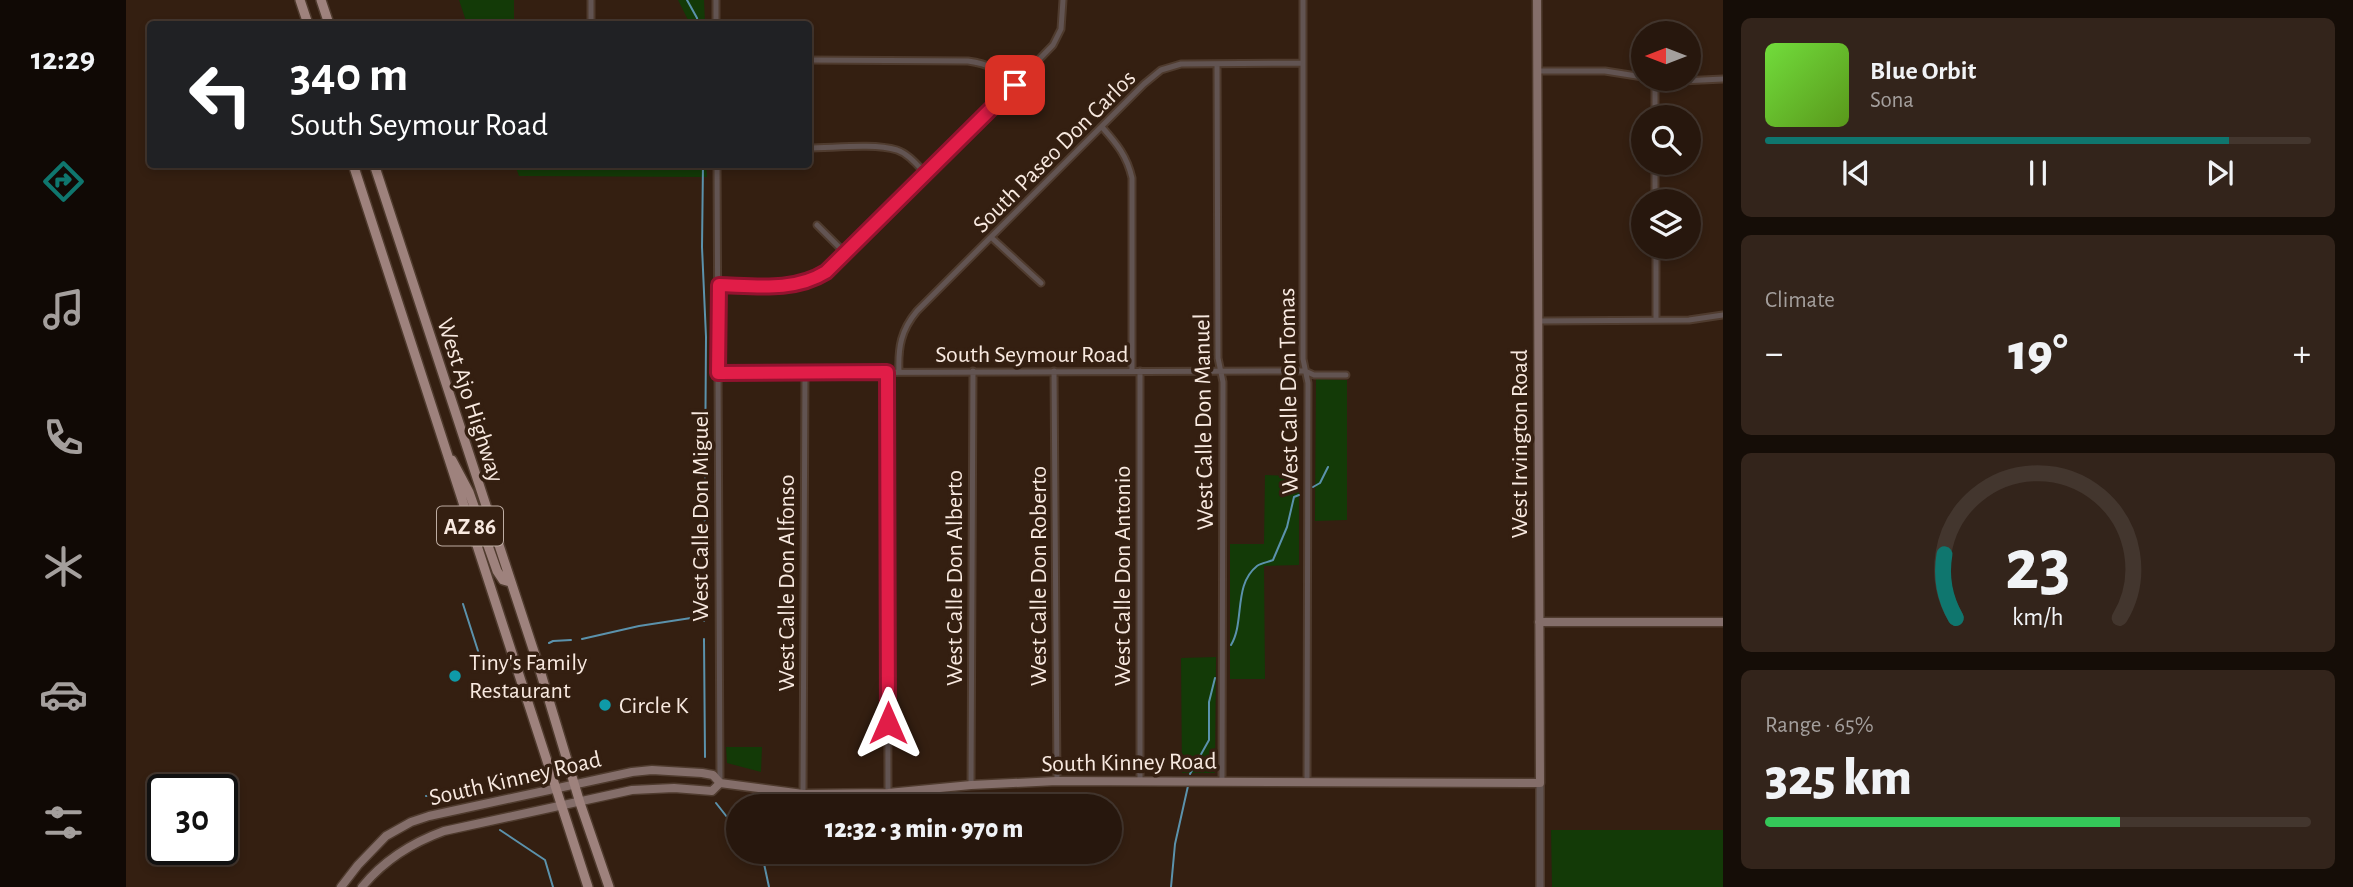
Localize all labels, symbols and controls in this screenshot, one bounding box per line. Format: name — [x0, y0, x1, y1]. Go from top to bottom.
north arrow — [1631, 21, 1701, 91]
map controls — [1631, 21, 1701, 259]
text: 12:29 — [31, 43, 95, 75]
icon: left — [175, 49, 266, 140]
text: 340 m — [290, 51, 408, 100]
pin — [985, 55, 1045, 115]
text: Blue Orbit — [1870, 58, 1976, 84]
street label: South Paseo Don Carlos — [969, 66, 1141, 238]
icon: arrive — [996, 66, 1034, 104]
text: Sona — [1870, 89, 1914, 112]
button: search — [1631, 105, 1701, 175]
text: South Seymour Road — [290, 109, 548, 141]
icon: previous — [1837, 154, 1875, 192]
icon: pause — [2019, 154, 2057, 192]
icon: next — [2201, 154, 2239, 192]
icon: directions — [39, 157, 88, 206]
button: layers — [1631, 189, 1701, 259]
icon: music — [39, 285, 88, 334]
street label: West Calle Don Tomas — [1275, 287, 1303, 495]
text: Climate — [1765, 289, 1835, 312]
street label: West Calle Don Manuel — [1190, 313, 1218, 531]
street label: West Ajo Highway — [432, 315, 508, 485]
text: 19° — [2008, 327, 2068, 379]
text: − — [1765, 335, 1783, 373]
text: + — [2293, 335, 2311, 373]
street label: South Seymour Road — [935, 343, 1129, 367]
street label: West Irvington Road — [1508, 349, 1532, 539]
street label: West Calle Don Miguel — [689, 410, 713, 622]
icon: phone — [39, 413, 88, 462]
street label: West Calle Don Roberto — [1027, 466, 1051, 686]
street label: West Calle Don Antonio — [1111, 466, 1135, 686]
street label: West Calle Don Alberto — [943, 470, 967, 686]
street label: West Calle Don Alfonso — [775, 474, 799, 692]
road number: AZ 86 — [437, 506, 503, 546]
text: 23 — [2005, 531, 2071, 604]
icon: climate — [39, 542, 88, 591]
text: km/h — [2012, 605, 2064, 630]
place label: Tiny's Family Restaurant — [469, 651, 587, 703]
marker: Tiny's Family Restaurant — [447, 668, 463, 684]
icon: car — [39, 670, 88, 719]
position arrow — [851, 686, 925, 760]
place label: Circle K — [619, 694, 689, 718]
marker: Circle K — [597, 697, 613, 713]
text: Range · 65% — [1765, 714, 1874, 737]
street label: South Kinney Road — [427, 748, 603, 810]
street label: South Kinney Road — [1041, 749, 1217, 777]
text: 325 km — [1765, 752, 1912, 804]
speed limit sign: 30 — [147, 774, 238, 865]
icon: filters — [39, 798, 88, 847]
text: 12:32 · 3 min · 970 m — [825, 816, 1023, 842]

